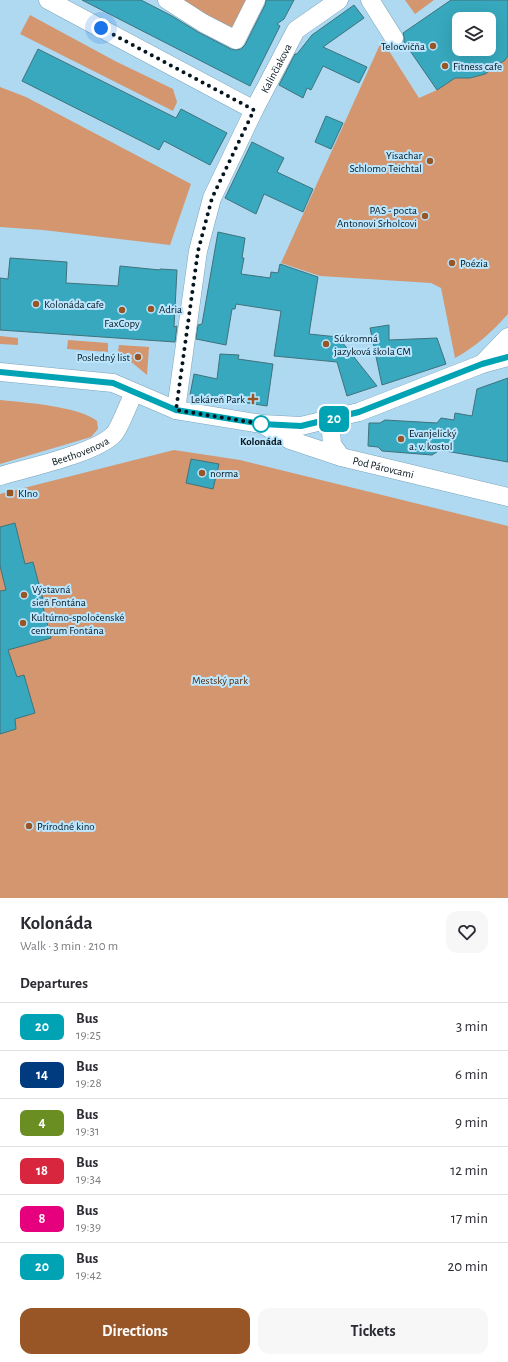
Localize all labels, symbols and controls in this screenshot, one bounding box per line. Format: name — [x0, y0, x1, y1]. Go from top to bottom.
map controls — [452, 12, 496, 56]
button: layers — [452, 12, 496, 56]
your location — [91, 18, 111, 38]
place label: Telocvičňa — [381, 41, 425, 52]
marker: Telocvičňa — [428, 41, 438, 51]
street label: Kalinčiakova — [259, 42, 293, 95]
marker: Fitness cafe — [440, 61, 450, 71]
place label: Fitness cafe — [453, 61, 502, 72]
place label: Yisachar Schlomo Teichtal — [349, 150, 422, 174]
marker: Yisachar Schlomo Teichtal — [425, 156, 435, 166]
place label: PAS - pocta Antonovi Srholcovi — [337, 205, 417, 229]
marker: PAS - pocta Antonovi Srholcovi — [420, 211, 430, 221]
marker: Poézia — [447, 258, 457, 268]
place label: Poézia — [460, 258, 488, 269]
marker: Kolonáda cafe — [31, 299, 41, 309]
place label: Kolonáda cafe — [44, 299, 104, 310]
marker: Adria — [146, 304, 156, 314]
place label: Adria — [159, 304, 182, 315]
marker: FaxCopy — [117, 305, 127, 315]
place label: FaxCopy — [104, 318, 140, 329]
place label: Súkromná jazyková škola CM — [334, 333, 411, 357]
marker: Súkromná jazyková škola CM — [321, 339, 331, 349]
place label: Posledný list — [77, 352, 130, 363]
marker: Posledný list — [133, 352, 143, 362]
place label: Lekáreň Park — [191, 394, 245, 405]
marker: Lekáreň Park — [248, 394, 258, 404]
line badge: 20 — [316, 406, 352, 432]
text: 20 — [327, 412, 341, 426]
marker: Kolonáda — [252, 415, 270, 433]
place label: Evanjelický a. v. kostol — [409, 428, 457, 452]
marker: Evanjelický a. v. kostol — [396, 434, 406, 444]
street label: Beethovenova — [50, 435, 111, 467]
place label: Kolonáda — [240, 436, 283, 447]
street label: Pod Párovcami — [352, 455, 415, 480]
marker: norma — [197, 468, 207, 478]
place label: norma — [210, 468, 238, 479]
marker: KIno — [5, 488, 15, 498]
place label: KIno — [18, 488, 38, 499]
place label: Výstavná sieň Fontána — [32, 584, 86, 608]
marker: Výstavná sieň Fontána — [19, 590, 29, 600]
place label: Kultúrno-spoločenské centrum Fontána — [31, 612, 124, 636]
marker: Kultúrno-spoločenské centrum Fontána — [18, 618, 28, 628]
park label: Mestský park — [192, 675, 248, 686]
marker: Prírodné kino — [24, 821, 34, 831]
place label: Prírodné kino — [37, 821, 95, 832]
button: heart — [446, 911, 488, 953]
text: Kolonáda — [20, 914, 93, 933]
text: Walk · 3 min · 210 m — [20, 940, 118, 953]
text: Departures — [20, 976, 88, 991]
text: Bus — [76, 1011, 98, 1026]
text: 3 min — [456, 1019, 488, 1034]
text: 20 — [35, 1020, 49, 1034]
text: 19:25 — [76, 1029, 101, 1042]
text: Bus — [76, 1059, 98, 1074]
text: 6 min — [455, 1067, 488, 1082]
text: 14 — [36, 1068, 48, 1082]
text: 19:28 — [76, 1077, 102, 1090]
text: Bus — [76, 1107, 98, 1122]
text: 9 min — [455, 1115, 488, 1130]
text: 4 — [38, 1116, 46, 1130]
text: 19:31 — [76, 1125, 99, 1138]
text: Bus — [76, 1155, 98, 1170]
text: 12 min — [450, 1163, 488, 1178]
text: 18 — [36, 1164, 48, 1178]
text: 19:34 — [76, 1173, 101, 1186]
text: Bus — [76, 1203, 98, 1218]
text: 17 min — [451, 1211, 488, 1226]
text: 8 — [39, 1212, 45, 1226]
text: 19:39 — [76, 1221, 101, 1234]
text: Bus — [76, 1251, 98, 1266]
text: 20 min — [447, 1259, 488, 1274]
text: 20 — [35, 1260, 49, 1274]
text: 19:42 — [76, 1269, 102, 1282]
button: Directions — [20, 1308, 250, 1354]
button: Tickets — [258, 1308, 488, 1354]

